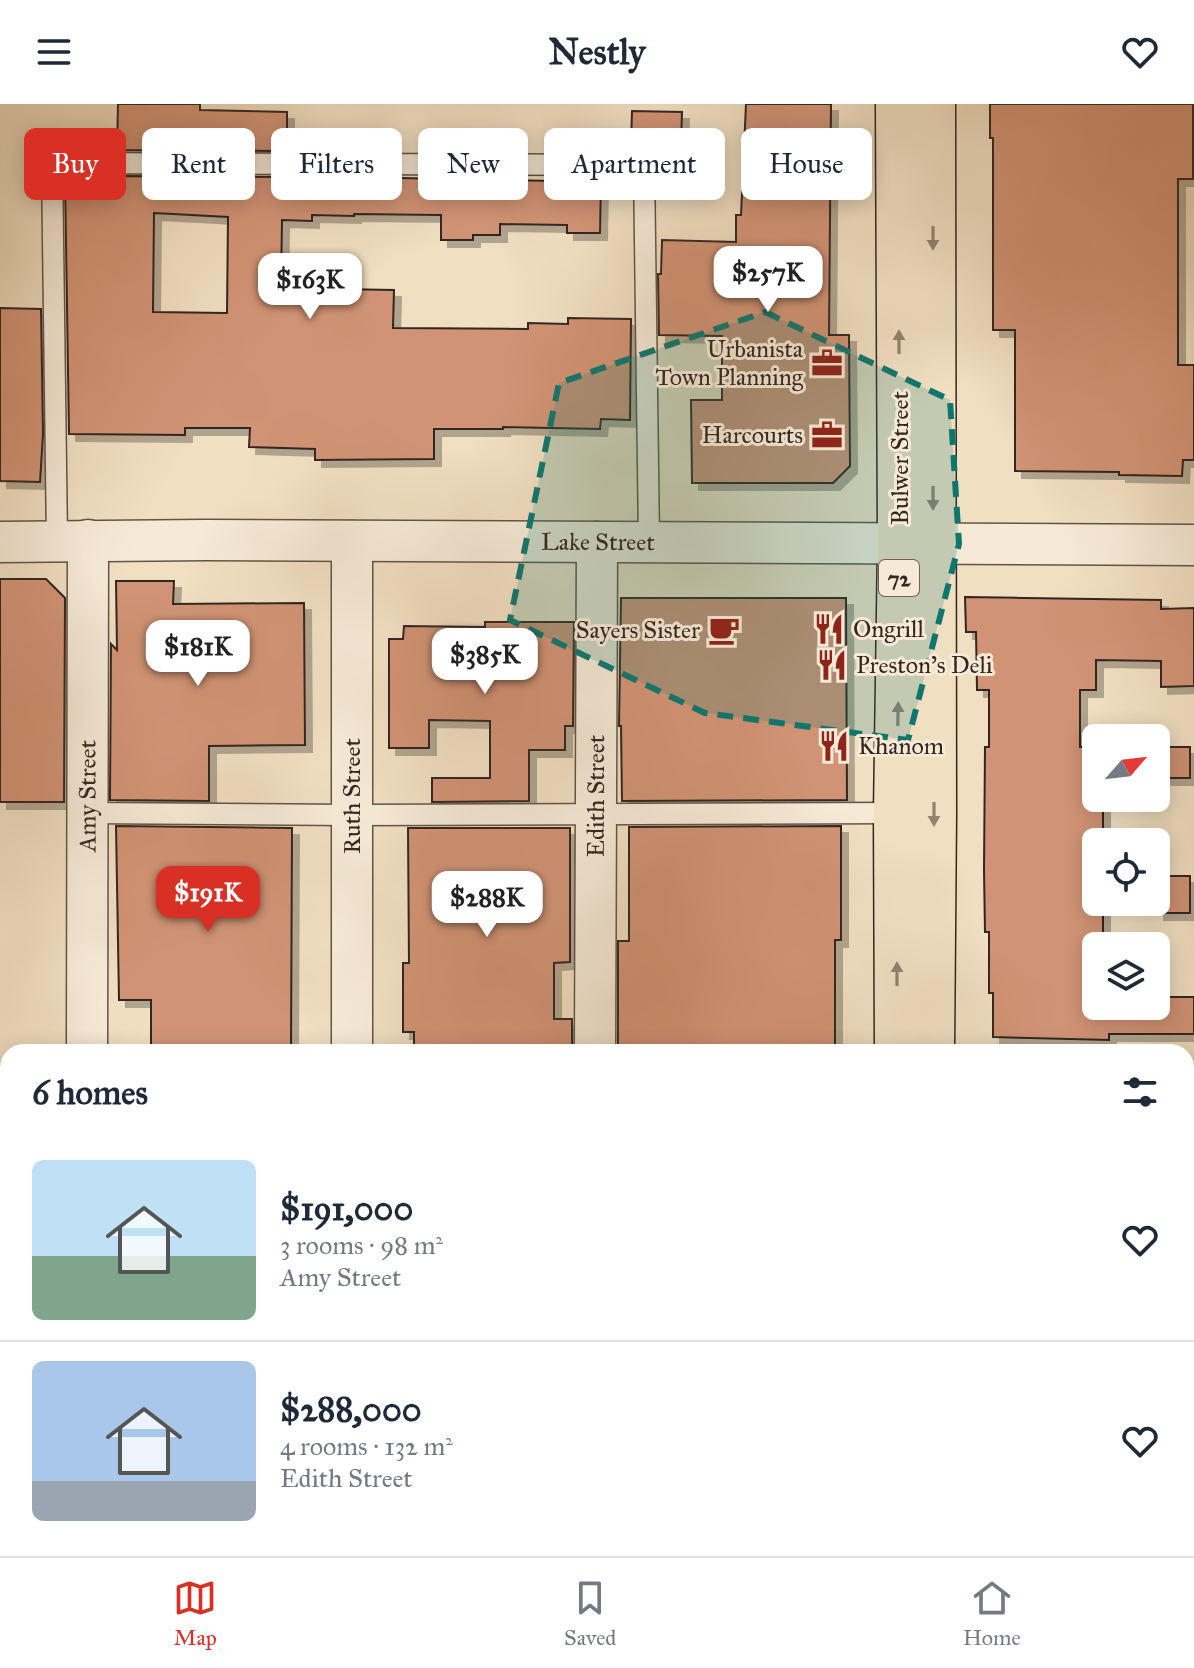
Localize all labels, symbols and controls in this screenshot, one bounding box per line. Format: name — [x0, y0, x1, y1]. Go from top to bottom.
icon: menu — [32, 30, 76, 74]
text: Nestly — [549, 30, 645, 74]
icon: heart — [1118, 30, 1162, 74]
chip: Buy — [24, 128, 126, 200]
chip: Rent — [142, 128, 255, 200]
chip: Filters — [271, 128, 402, 200]
chip: New — [418, 128, 528, 200]
chip: Apartment — [544, 128, 725, 200]
chip: House — [741, 128, 872, 200]
one-way arrow — [927, 226, 939, 251]
pin: $257K — [712, 246, 824, 314]
pin: $163K — [254, 253, 366, 321]
text: $257K — [732, 256, 804, 288]
text: $163K — [276, 263, 344, 295]
one-way arrow — [893, 329, 905, 354]
place label: Urbanista Town Planning — [655, 334, 804, 392]
office icon: Urbanista Town Planning — [810, 346, 844, 380]
street label: Bulwer Street — [885, 390, 915, 525]
office icon: Harcourts — [810, 418, 844, 452]
place label: Harcourts — [702, 420, 803, 450]
one-way arrow — [927, 486, 939, 511]
street label: Lake Street — [541, 527, 655, 557]
road number: 72 — [879, 560, 919, 596]
restaurant icon: Ongrill — [812, 612, 846, 646]
cafe icon: Sayers Sister — [707, 613, 741, 647]
place label: Ongrill — [853, 614, 925, 644]
place label: Sayers Sister — [576, 615, 700, 645]
pin: $181K — [142, 620, 254, 688]
pin: $385K — [429, 628, 541, 696]
text: $181K — [164, 630, 232, 662]
text: $385K — [450, 638, 520, 670]
restaurant icon: Preston's Deli — [815, 648, 849, 682]
place label: Preston's Deli — [856, 650, 993, 680]
one-way arrow — [891, 701, 904, 726]
north arrow — [1082, 724, 1170, 812]
map controls — [1082, 724, 1170, 1020]
restaurant icon: Khanom — [817, 729, 851, 763]
place label: Khanom — [858, 731, 944, 761]
street label: Edith Street — [581, 734, 611, 857]
street label: Ruth Street — [337, 737, 367, 854]
street label: Amy Street — [72, 739, 103, 853]
one-way arrow — [928, 802, 940, 827]
button: locate — [1082, 828, 1170, 916]
pin: $191K — [152, 866, 264, 934]
pin: $288K — [431, 871, 543, 939]
text: $191K — [174, 876, 242, 908]
text: $288K — [450, 881, 524, 913]
button: layers — [1082, 932, 1170, 1020]
one-way arrow — [891, 961, 903, 986]
icon: filters — [1118, 1070, 1162, 1114]
text: 6 homes — [32, 1072, 148, 1113]
text: $191,000 — [280, 1188, 413, 1229]
icon: home — [96, 1192, 192, 1288]
icon: heart — [1118, 1218, 1162, 1262]
text: 3 rooms · 98 m² — [280, 1229, 443, 1261]
text: Amy Street — [280, 1261, 401, 1293]
text: $288,000 — [280, 1389, 421, 1430]
icon: home — [96, 1393, 192, 1489]
icon: heart — [1118, 1419, 1162, 1463]
text: 4 rooms · 132 m² — [280, 1430, 453, 1462]
text: Edith Street — [280, 1462, 413, 1494]
tab: Map — [173, 1576, 217, 1651]
tab: Saved — [564, 1576, 616, 1651]
tab: Home — [963, 1576, 1021, 1651]

